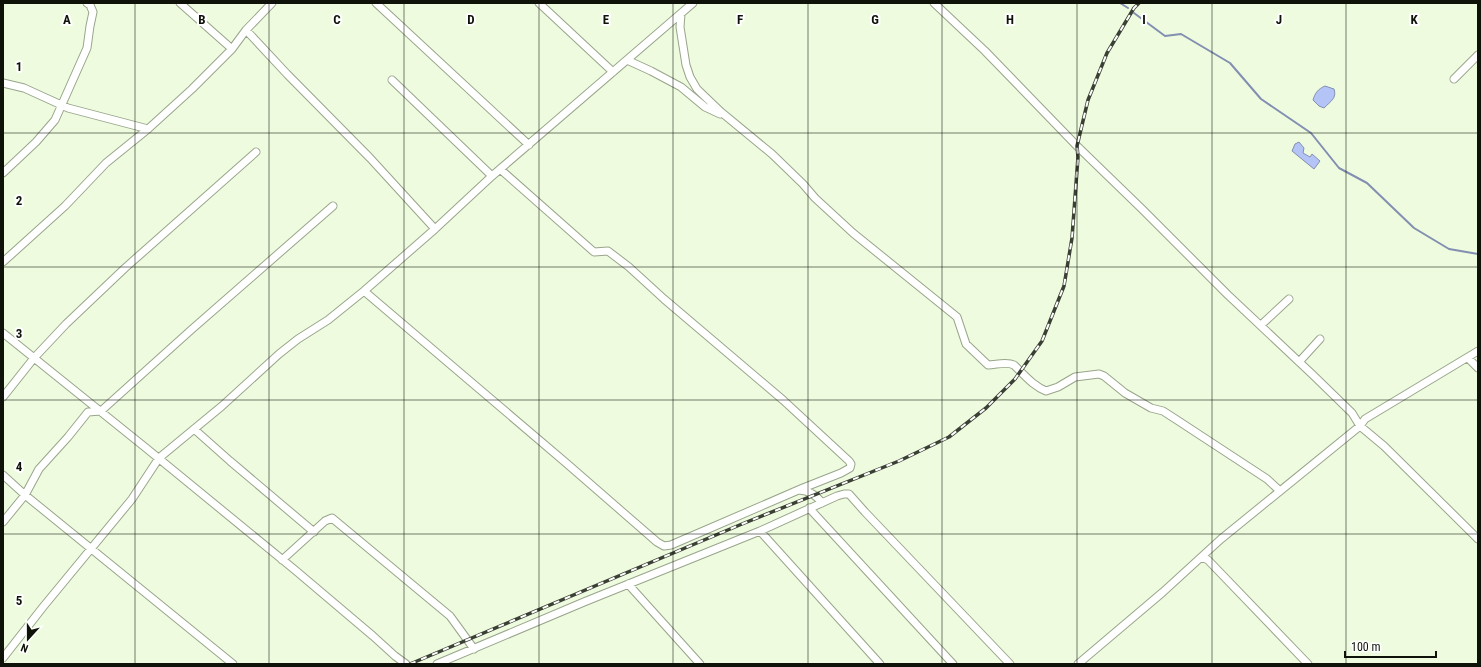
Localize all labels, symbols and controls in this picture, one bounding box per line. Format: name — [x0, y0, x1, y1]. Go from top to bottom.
text: A — [63, 12, 71, 27]
text: B — [198, 12, 206, 27]
text: C — [333, 12, 341, 27]
text: D — [467, 12, 475, 27]
text: E — [603, 12, 610, 27]
text: F — [737, 12, 743, 27]
text: G — [871, 12, 879, 27]
text: H — [1006, 12, 1014, 27]
text: I — [1142, 12, 1146, 27]
text: J — [1276, 12, 1282, 27]
text: K — [1410, 12, 1418, 27]
text: 1 — [16, 59, 22, 74]
text: 2 — [16, 193, 23, 208]
text: 3 — [16, 326, 22, 341]
text: 4 — [16, 459, 23, 474]
text: 5 — [16, 593, 23, 608]
north arrow — [8, 619, 48, 659]
scale bar — [1345, 633, 1436, 659]
text: 100 m — [1351, 640, 1381, 654]
text: N — [19, 641, 30, 655]

